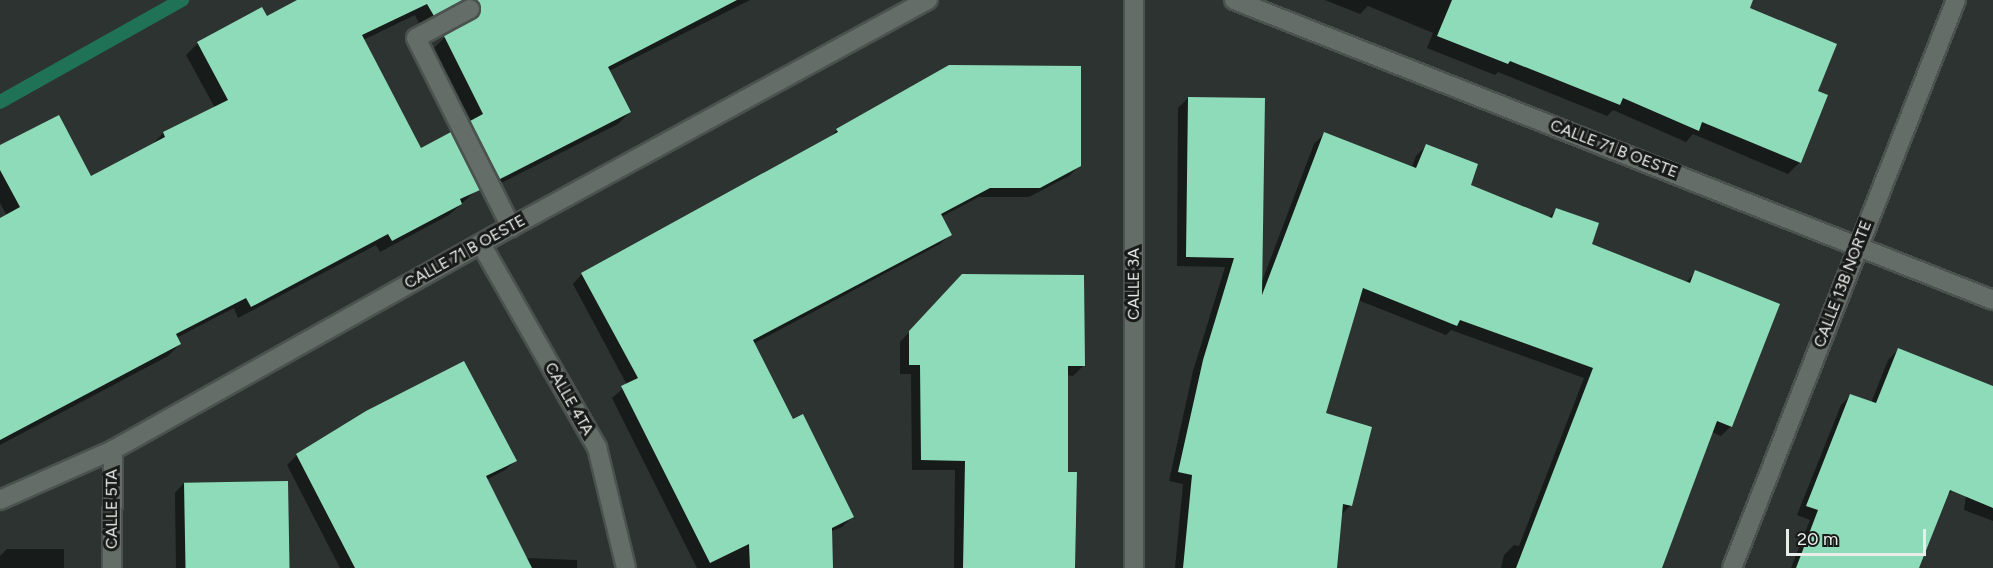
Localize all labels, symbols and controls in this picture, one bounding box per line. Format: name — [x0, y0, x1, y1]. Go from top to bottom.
street label: CALLE 71 B OESTE — [1547, 116, 1681, 182]
street label: CALLE 71 B OESTE — [401, 211, 529, 293]
street label: CALLE 13B NORTE — [1810, 218, 1876, 350]
street label: CALLE 3A — [1124, 248, 1144, 320]
street label: CALLE 4TA — [540, 359, 598, 439]
street label: CALLE 5TA — [102, 469, 122, 549]
scale bar — [1789, 517, 1928, 555]
text: 20 m — [1797, 528, 1838, 550]

